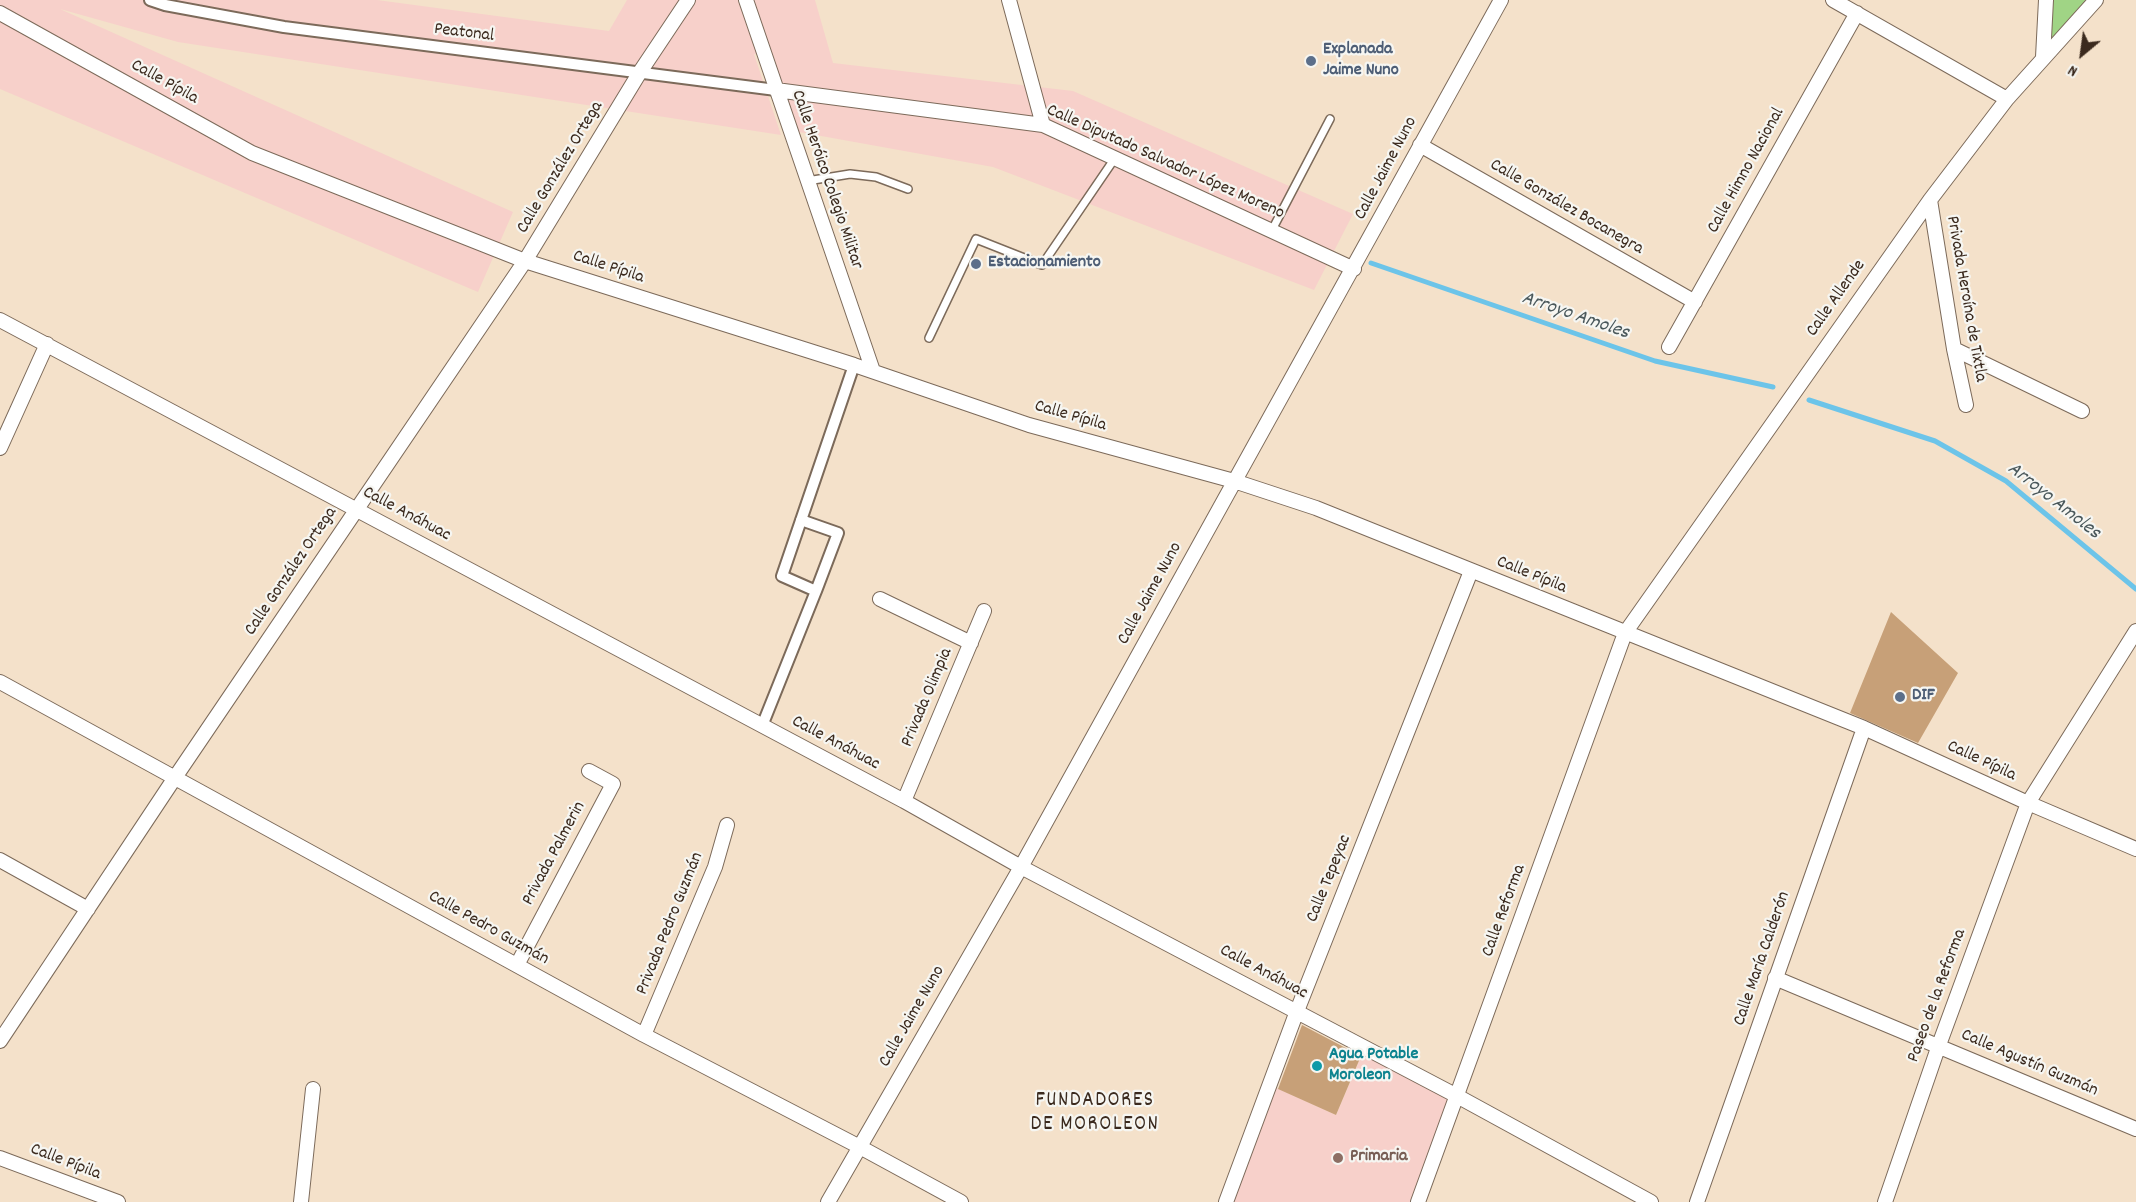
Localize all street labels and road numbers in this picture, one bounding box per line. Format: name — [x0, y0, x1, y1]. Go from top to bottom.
street label: Peatonal — [433, 20, 495, 48]
street label: Calle Pípila — [127, 56, 201, 110]
street label: Calle Heróico Colegio Militar — [785, 88, 867, 272]
street label: Calle González Ortega — [513, 98, 609, 238]
street label: Calle Diputado Salvador López Moreno — [1043, 101, 1287, 225]
street label: Calle Himno Nacional — [1704, 104, 1790, 238]
street label: Calle Jaime Nuno — [1351, 114, 1423, 224]
street label: Calle González Bocanegra — [1485, 155, 1647, 261]
street label: Privada Heroína de Tixtla — [1940, 214, 1990, 384]
street label: Calle Pípila — [570, 246, 646, 290]
street label: Calle Allende — [1803, 256, 1871, 342]
street label: Calle Pípila — [1032, 396, 1108, 438]
street label: Calle Anáhuac — [358, 483, 454, 547]
street label: Calle González Ortega — [241, 504, 343, 640]
street label: Calle Jaime Nuno — [1114, 539, 1188, 649]
street label: Calle Pípila — [1493, 552, 1569, 600]
street label: Privada Olimpia — [897, 645, 959, 751]
street label: Calle Anáhuac — [787, 712, 883, 776]
street label: Calle Pípila — [1943, 737, 2019, 787]
street label: Privada Palmerin — [519, 798, 591, 910]
street label: Calle Tepeyac — [1303, 832, 1357, 926]
street label: Privada Pedro Guzmán — [633, 850, 709, 998]
street label: Calle Reforma — [1478, 862, 1532, 960]
street label: Calle Pedro Guzmán — [424, 887, 552, 971]
street label: Calle María Calderón — [1730, 889, 1796, 1029]
street label: Paseo de la Reforma — [1904, 926, 1972, 1066]
street label: Calle Anáhuac — [1215, 941, 1311, 1005]
street label: Calle Jaime Nuno — [875, 962, 951, 1072]
street label: Calle Agustín Guzmán — [1957, 1025, 2101, 1103]
street label: Calle Pípila — [27, 1140, 103, 1186]

